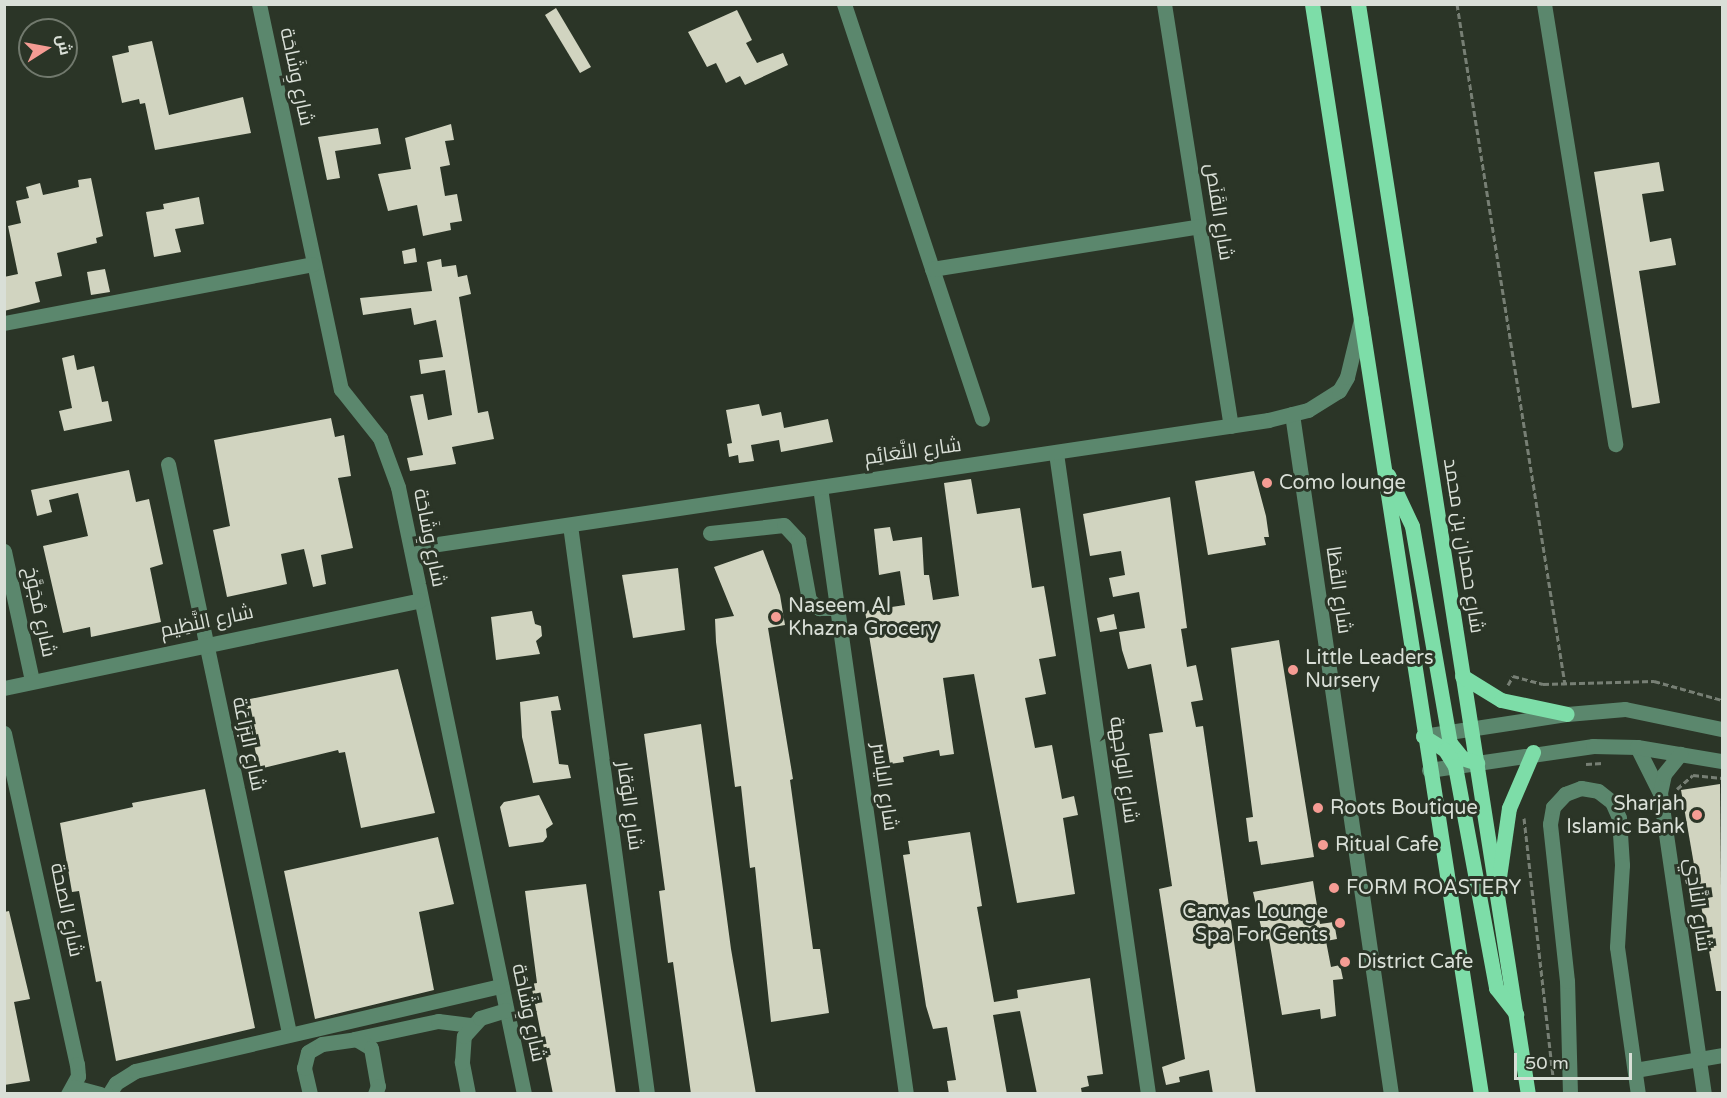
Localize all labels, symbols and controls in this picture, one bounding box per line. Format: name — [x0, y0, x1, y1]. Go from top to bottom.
north arrow — [18, 18, 78, 78]
street label: شارع وِشَاحَة — [274, 26, 318, 128]
text: ش — [52, 33, 75, 57]
street label: شارع القَنَص — [1198, 162, 1238, 262]
street label: شارع النَّعَائِم — [863, 433, 963, 471]
street label: شارع حمدان بن محمد — [1437, 457, 1489, 635]
place label: Como lounge — [1279, 471, 1406, 495]
marker: Como lounge — [1260, 476, 1274, 490]
street label: شارع وِشَاحَة — [408, 487, 450, 589]
street label: شارع القَطَا — [1320, 545, 1356, 635]
street label: شارع مُجَوَّخ — [18, 565, 60, 659]
place label: Naseem Al Khazna Grocery — [788, 594, 938, 641]
street label: شارع النَّظِيم — [158, 600, 256, 644]
marker: Naseem Al Khazna Grocery — [769, 610, 783, 624]
place label: Little Leaders Nursery — [1305, 646, 1434, 693]
marker: Little Leaders Nursery — [1286, 663, 1300, 677]
street label: شارع البَرَاعَة — [226, 695, 270, 793]
street label: شارع الواجهة — [1104, 715, 1142, 825]
street label: شارع الياسر — [866, 741, 902, 833]
street label: شارع الوَقار — [611, 760, 647, 852]
place label: Sharjah Islamic Bank — [1566, 792, 1685, 839]
place label: Roots Boutique — [1330, 796, 1478, 820]
marker: Roots Boutique — [1311, 801, 1325, 815]
marker: Sharjah Islamic Bank — [1690, 808, 1704, 822]
place label: Ritual Cafe — [1335, 833, 1439, 857]
marker: Ritual Cafe — [1316, 838, 1330, 852]
street label: شارع النَّادِي — [1679, 857, 1715, 953]
street label: شارع الصحة — [44, 861, 88, 959]
place label: FORM ROASTERY — [1346, 876, 1521, 900]
marker: FORM ROASTERY — [1327, 881, 1341, 895]
place label: Canvas Lounge Spa For Gents — [1182, 900, 1328, 947]
marker: Canvas Lounge Spa For Gents — [1333, 916, 1347, 930]
place label: District Cafe — [1357, 950, 1473, 974]
marker: District Cafe — [1338, 955, 1352, 969]
street label: شارع وِشَاحَة — [506, 962, 550, 1064]
scale bar — [1517, 1041, 1636, 1079]
text: 50 m — [1525, 1052, 1569, 1074]

